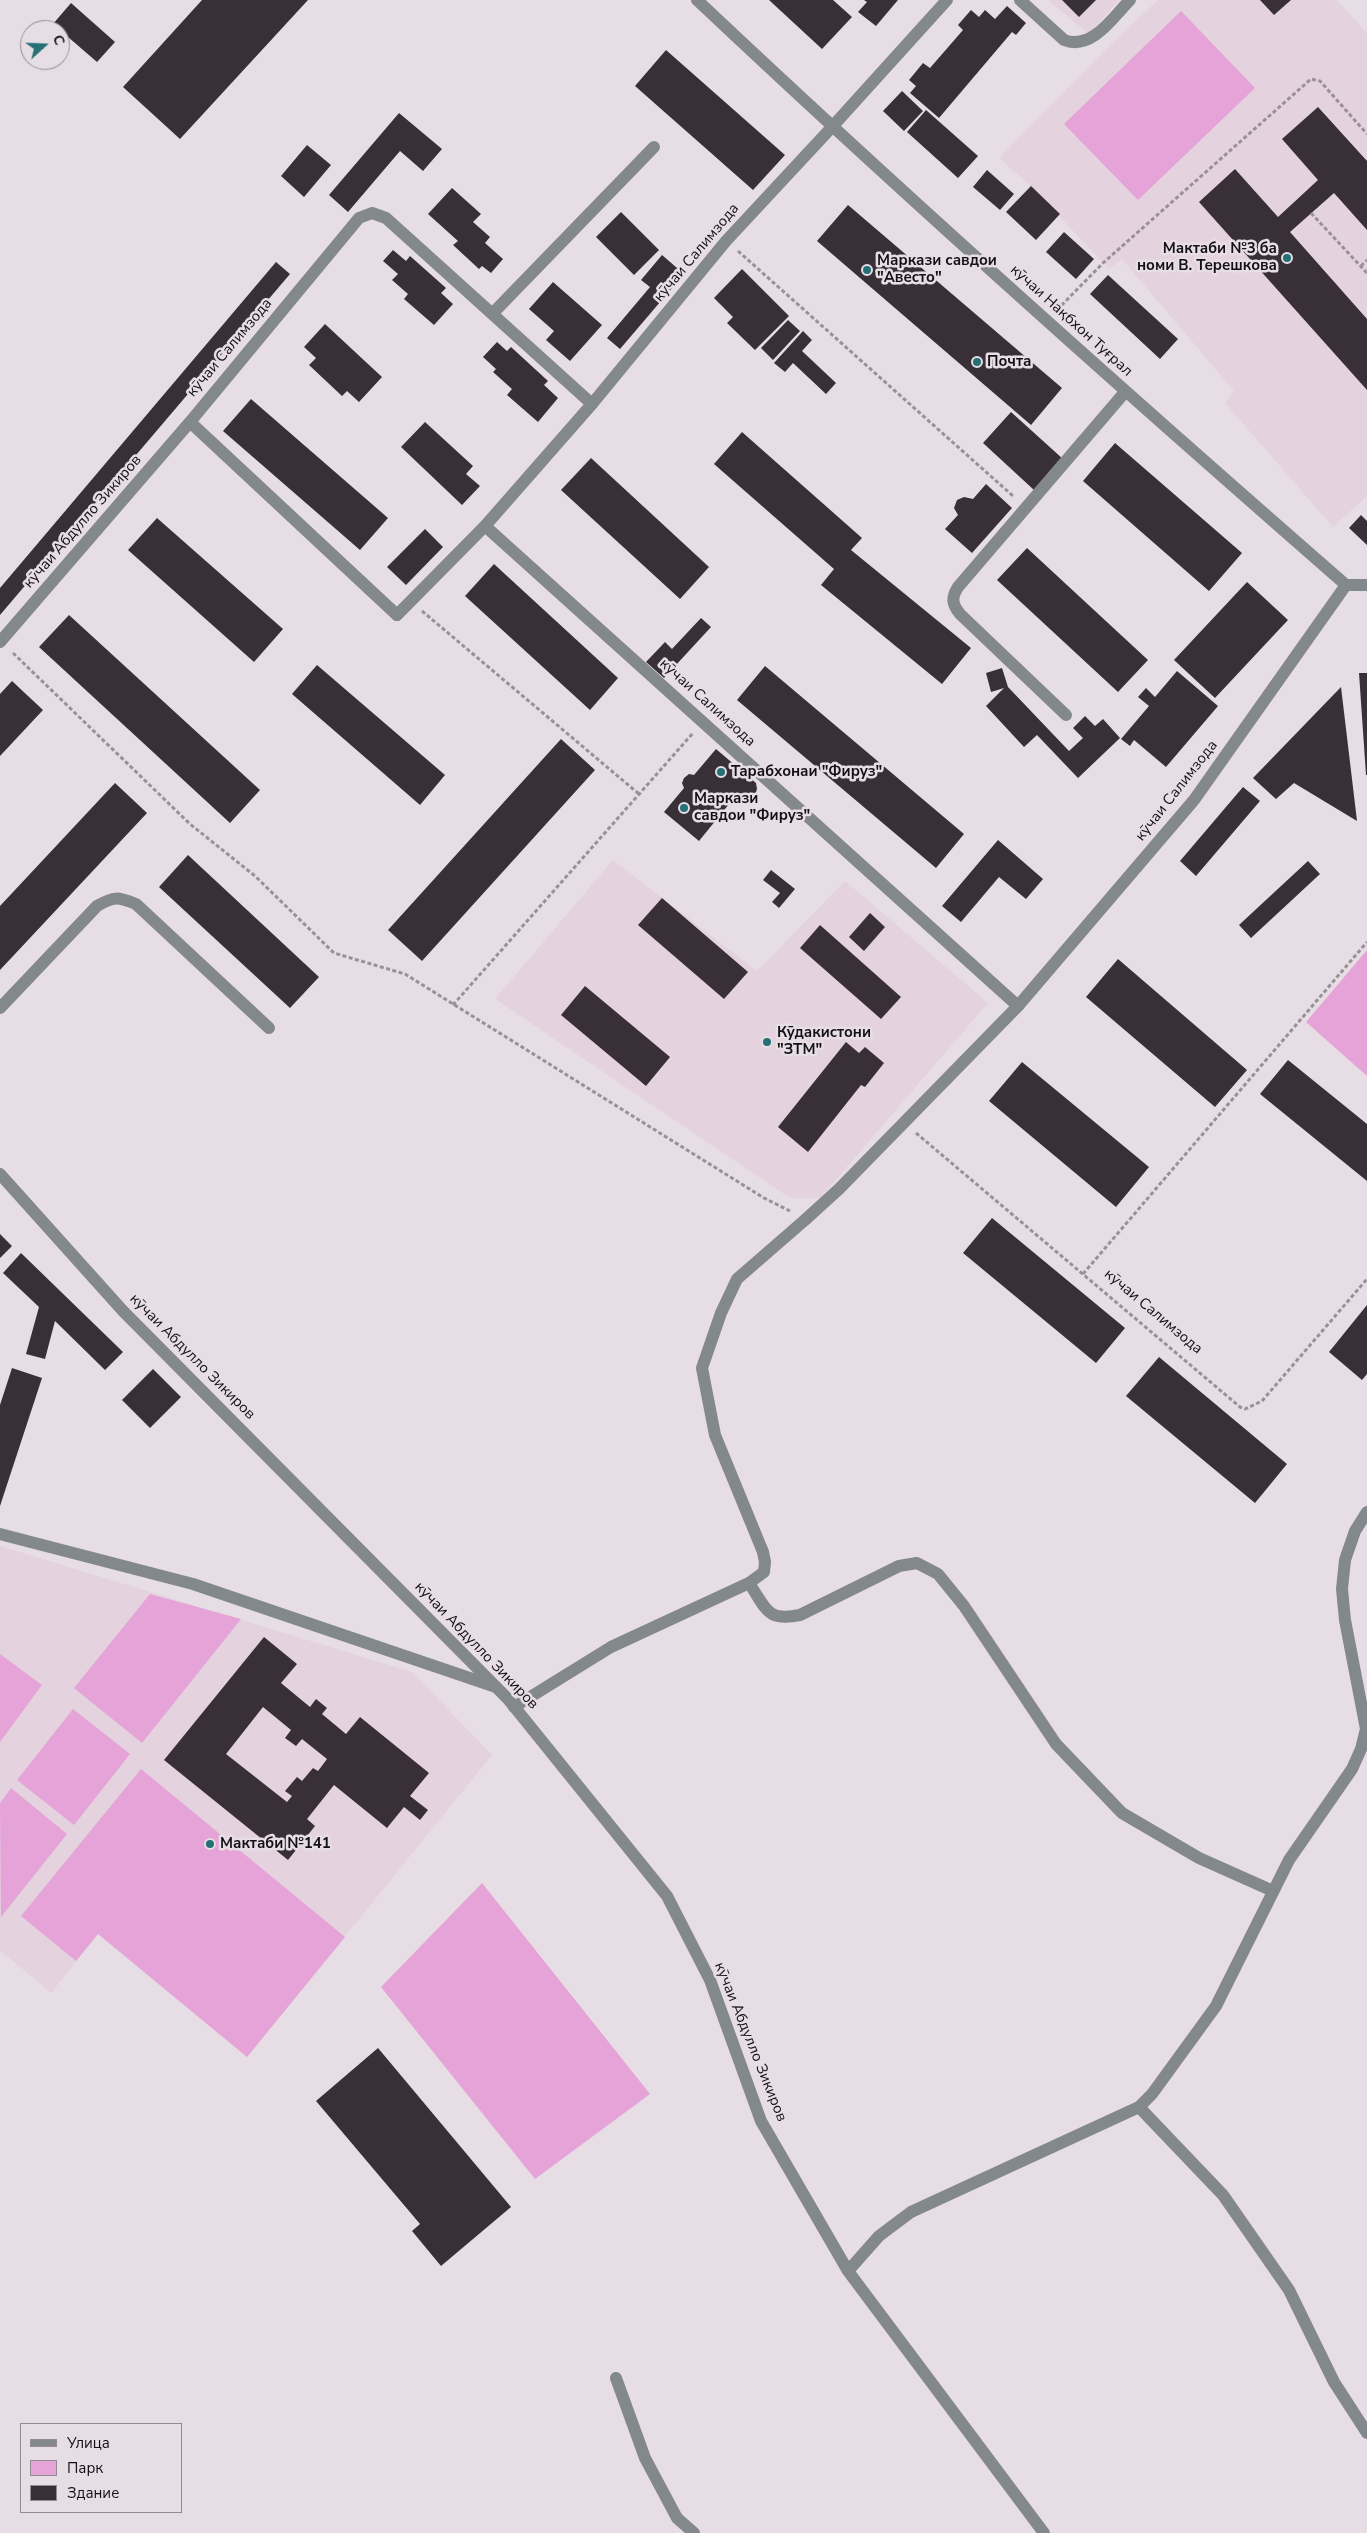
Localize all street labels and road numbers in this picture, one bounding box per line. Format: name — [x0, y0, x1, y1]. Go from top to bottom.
street label: кӯчаи Салимзода — [651, 200, 743, 306]
street label: кӯчаи Нақбхон Туғрал — [1006, 261, 1136, 381]
street label: кӯчаи Салимзода — [184, 295, 276, 401]
street label: кӯчаи Абдулло Зикиров — [20, 452, 146, 592]
street label: кӯчаи Салимзода — [655, 655, 759, 751]
street label: кӯчаи Салимзода — [1132, 737, 1222, 845]
street label: кӯчаи Салимзода — [1100, 1266, 1206, 1358]
street label: кӯчаи Абдулло Зикиров — [125, 1290, 259, 1424]
street label: кӯчаи Абдулло Зикиров — [410, 1578, 542, 1714]
street label: кӯчаи Абдулло Зикиров — [710, 1960, 790, 2124]

